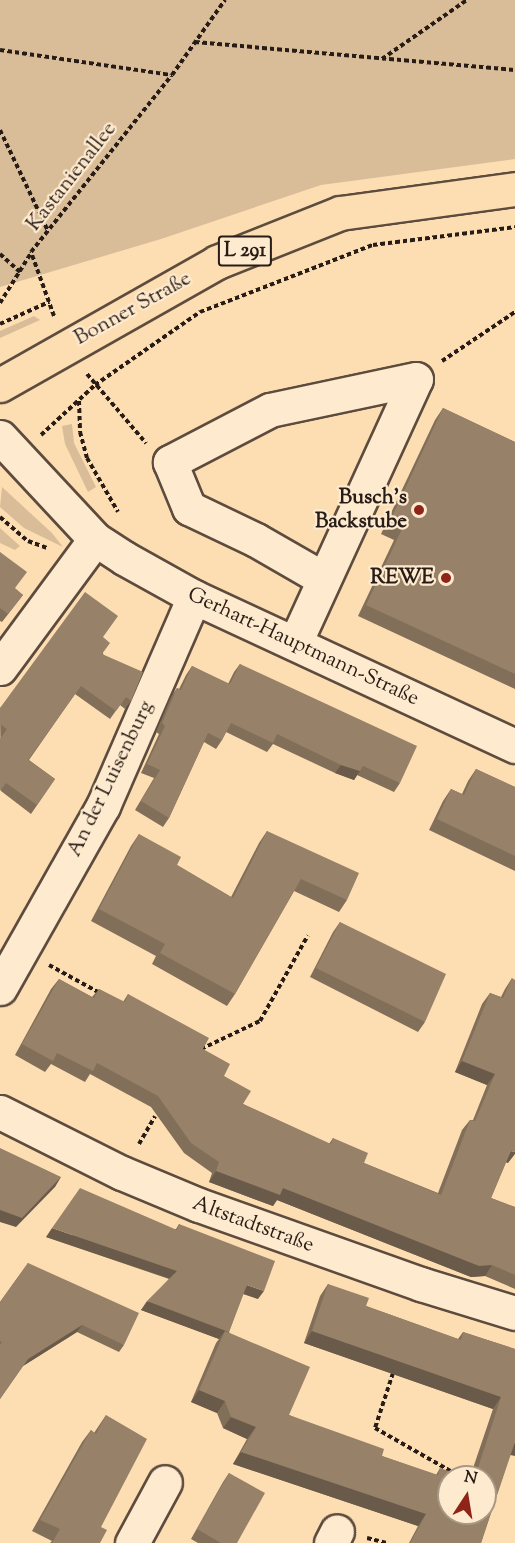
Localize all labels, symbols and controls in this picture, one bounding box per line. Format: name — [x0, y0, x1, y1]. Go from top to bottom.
street label: Kastanienallee — [22, 118, 122, 236]
road number: L 291 — [216, 234, 274, 268]
street label: Bonner Straße — [70, 267, 196, 351]
place label: Busch's Backstube — [315, 485, 407, 535]
marker: Busch's Backstube — [412, 503, 426, 517]
place label: REWE — [370, 565, 434, 591]
marker: REWE — [439, 571, 453, 585]
street label: Gerhart-Hauptmann-Straße — [183, 582, 423, 712]
street label: An der Luisenburg — [62, 697, 160, 861]
street label: Altstadtstraße — [189, 1191, 317, 1259]
north arrow — [437, 1465, 497, 1525]
text: N — [462, 1466, 479, 1491]

